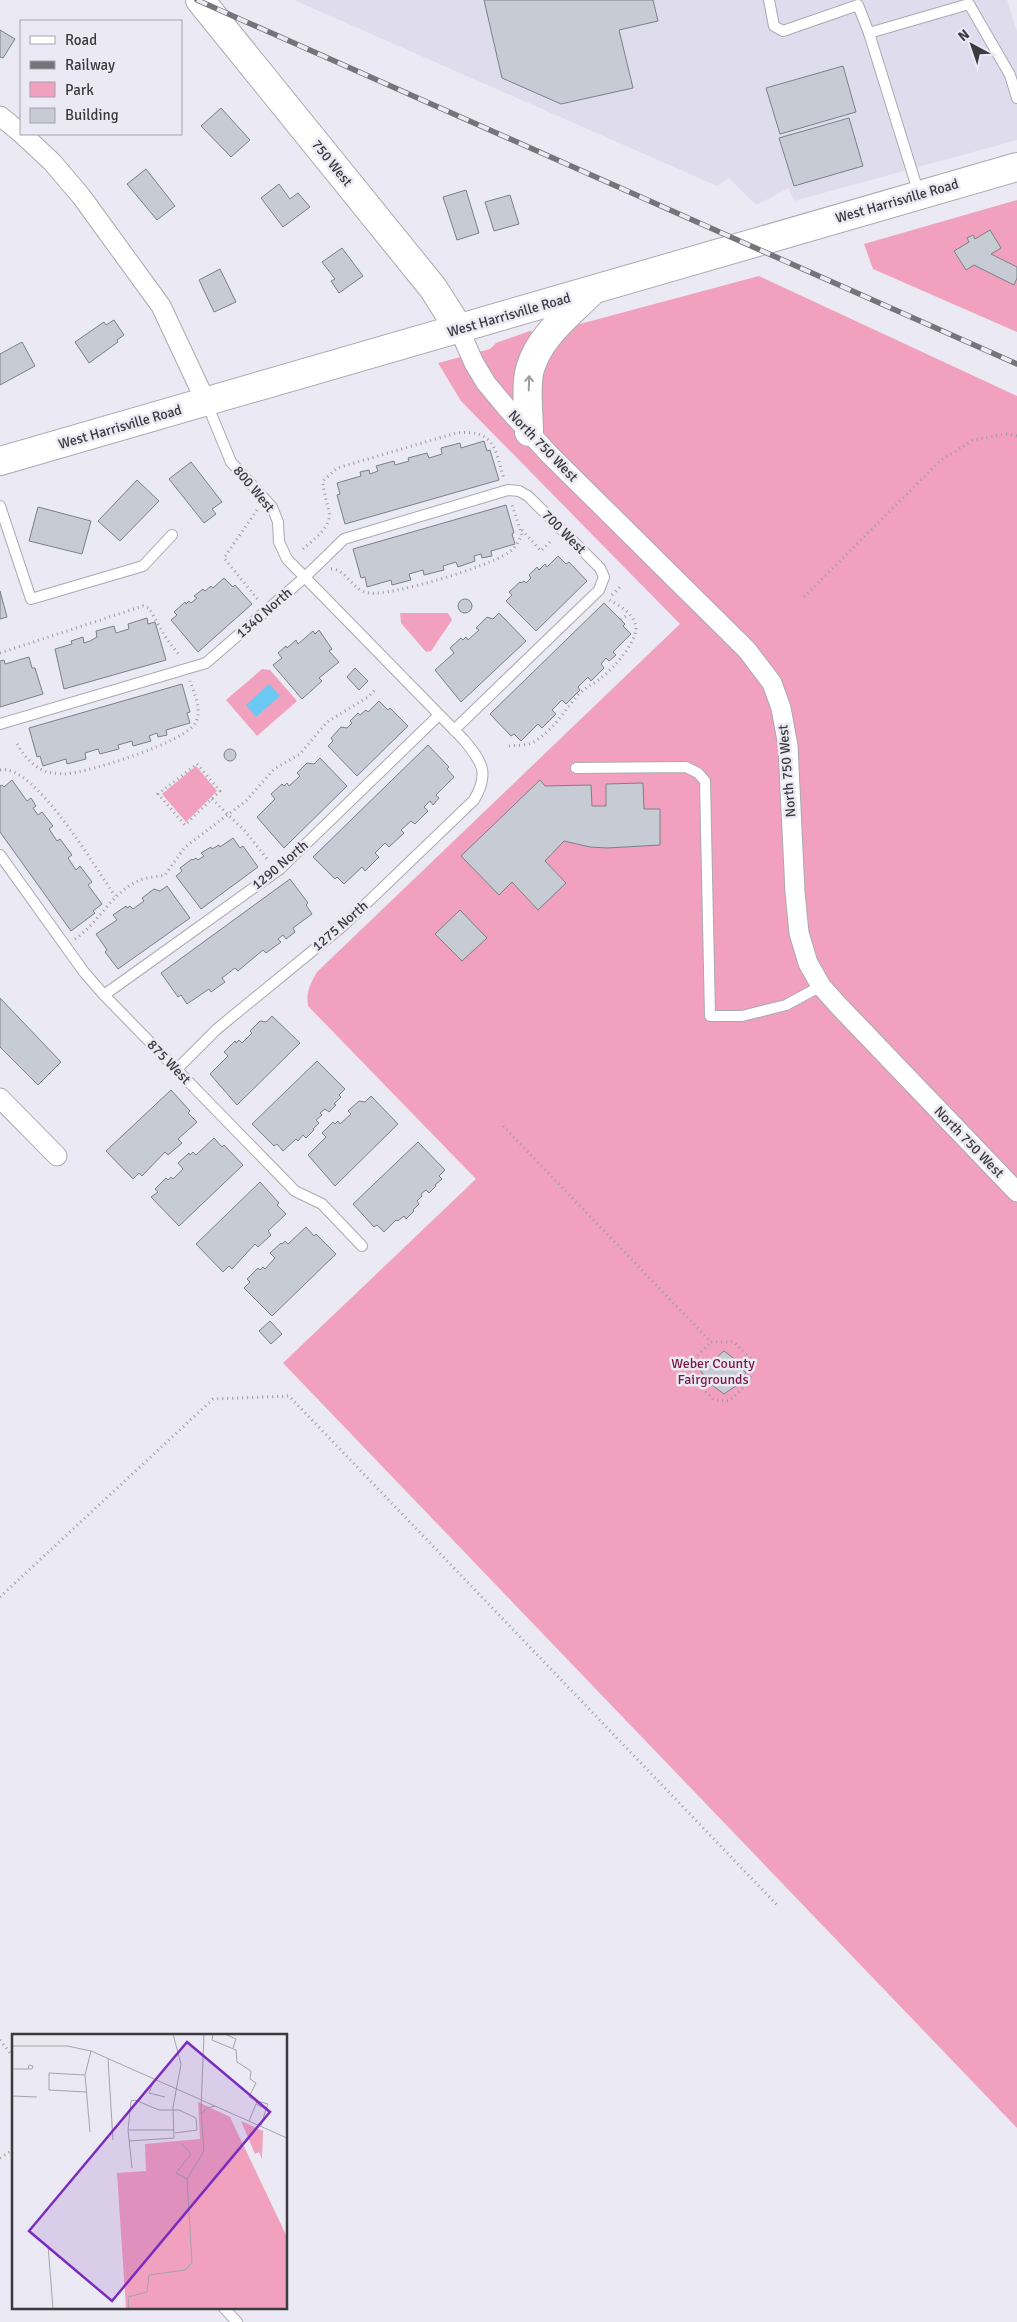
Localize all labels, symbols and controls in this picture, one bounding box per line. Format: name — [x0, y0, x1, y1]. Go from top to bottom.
legend — [20, 20, 182, 135]
north arrow — [947, 20, 997, 70]
text: N — [955, 26, 973, 45]
text: Road — [65, 31, 97, 49]
text: Railway — [65, 56, 115, 74]
text: Park — [65, 81, 94, 99]
text: Building — [65, 106, 119, 124]
street label: 750 West — [308, 136, 356, 190]
street label: West Harrisville Road — [833, 175, 961, 227]
street label: West Harrisville Road — [445, 289, 573, 341]
one-way arrow — [525, 376, 534, 392]
street label: West Harrisville Road — [56, 401, 184, 453]
street label: North 750 West — [505, 407, 581, 485]
street label: 800 West — [230, 462, 278, 516]
street label: 700 West — [538, 506, 590, 558]
street label: 1340 North — [233, 584, 295, 642]
street label: North 750 West — [774, 724, 800, 818]
street label: 1290 North — [248, 837, 312, 893]
street label: 1275 North — [309, 897, 371, 955]
street label: 875 West — [144, 1036, 194, 1088]
street label: North 750 West — [931, 1103, 1007, 1181]
park label: Weber County Fairgrounds — [671, 1355, 755, 1388]
inset map — [12, 2034, 288, 2310]

